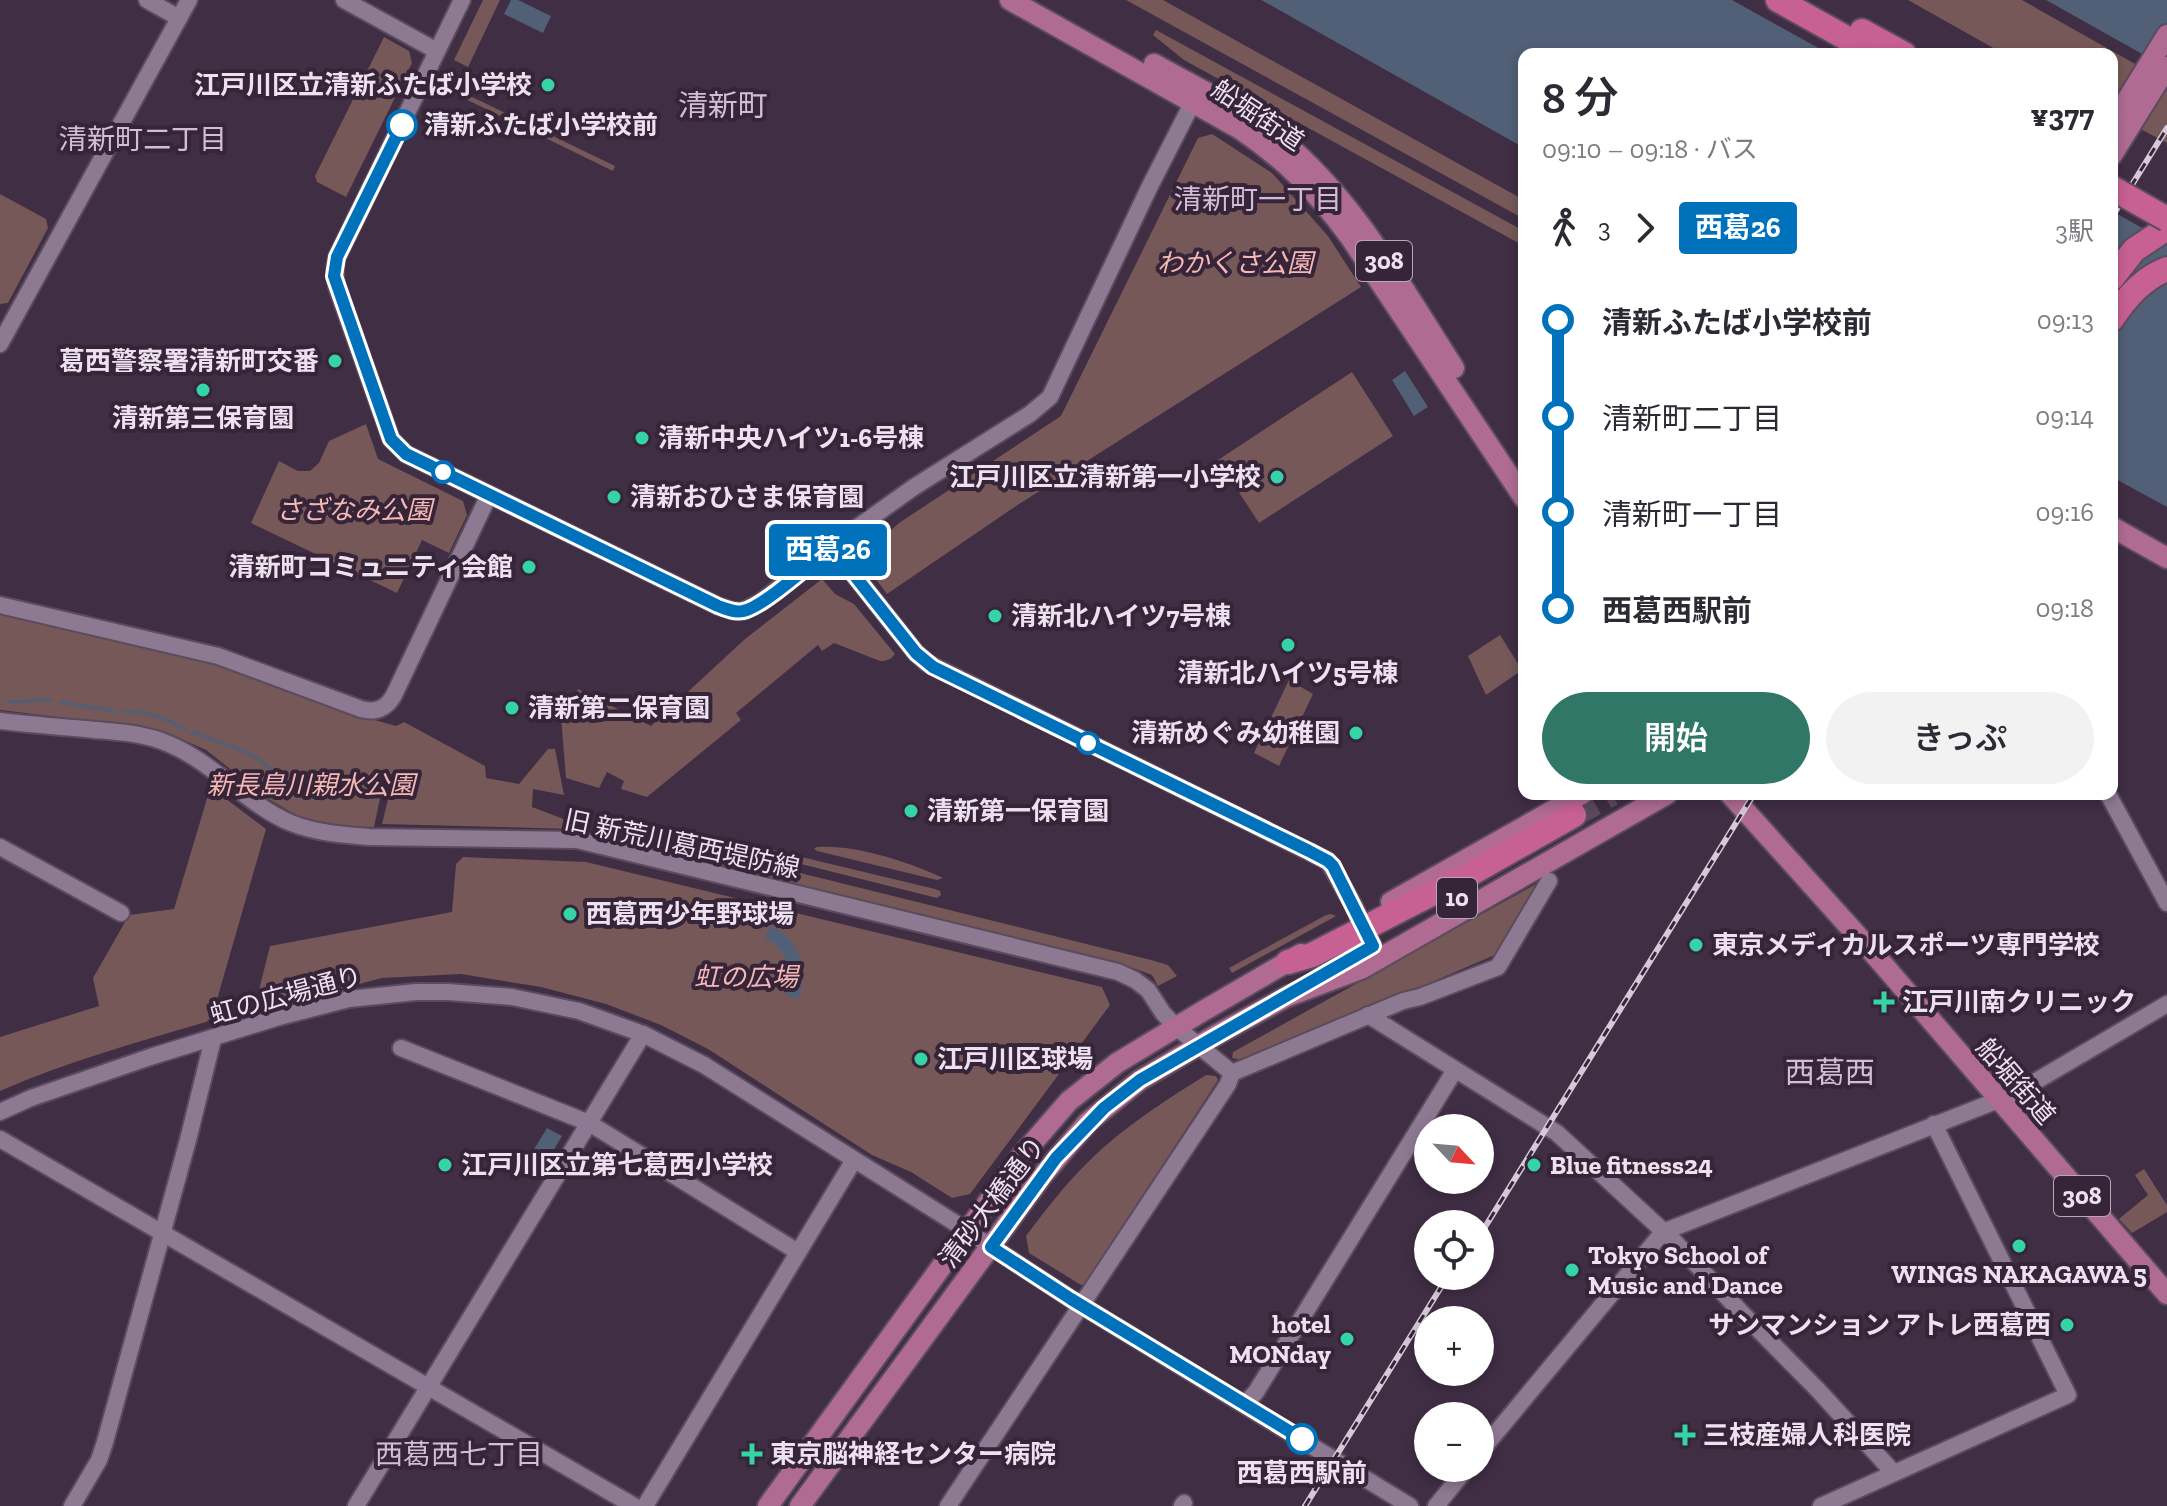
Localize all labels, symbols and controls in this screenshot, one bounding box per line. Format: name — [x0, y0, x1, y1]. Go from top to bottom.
place label: 江戸川区立清新ふたば小学校 — [194, 69, 532, 101]
text: 8 分 — [1542, 71, 1619, 124]
street label: 船堀街道 — [1206, 73, 1310, 157]
marker: 江戸川区立清新ふたば小学校 — [539, 76, 557, 94]
district label: 清新町 — [678, 88, 768, 124]
text: ¥377 — [2030, 98, 2094, 134]
place label: 清新ふたば小学校前 — [424, 109, 658, 141]
marker: 清新ふたば小学校前 — [387, 110, 417, 140]
district label: 清新町二丁目 — [59, 123, 227, 156]
text: 09:10 – 09:18 · バス — [1542, 133, 1758, 165]
district label: 清新町一丁目 — [1174, 183, 1342, 216]
icon: walk — [1542, 206, 1586, 250]
icon: forward — [1623, 206, 1667, 250]
text: 西葛26 — [1695, 211, 1781, 244]
text: 3 — [1598, 212, 1611, 244]
text: 3駅 — [2055, 215, 2094, 247]
road number: 308 — [1356, 241, 1412, 281]
park label: わかくさ公園 — [1157, 247, 1317, 279]
text: 09:13 — [2037, 304, 2094, 336]
text: 清新ふたば小学校前 — [1602, 305, 1872, 341]
place label: 葛西警察署清新町交番 — [59, 345, 319, 377]
marker: 葛西警察署清新町交番 — [326, 352, 344, 370]
marker: 清新第三保育園 — [194, 381, 212, 399]
text: 09:14 — [2035, 400, 2094, 432]
text: 清新町二丁目 — [1602, 401, 1782, 437]
place label: 清新第三保育園 — [112, 402, 294, 434]
place label: 清新中央ハイツ1-6号棟 — [658, 422, 924, 454]
marker: 清新中央ハイツ1-6号棟 — [633, 429, 651, 447]
unlabelled marker — [432, 461, 454, 483]
place label: 江戸川区立清新第一小学校 — [949, 461, 1261, 493]
marker: 江戸川区立清新第一小学校 — [1268, 468, 1286, 486]
place label: 清新おひさま保育園 — [630, 481, 864, 513]
marker: 清新おひさま保育園 — [605, 488, 623, 506]
park label: さざなみ公園 — [276, 494, 436, 526]
text: 09:16 — [2036, 496, 2094, 528]
text: 清新町一丁目 — [1602, 497, 1782, 533]
line badge: 西葛26 — [772, 524, 884, 576]
text: 西葛26 — [785, 533, 871, 566]
place label: 清新町コミュニティ会館 — [229, 551, 513, 583]
marker: 清新町コミュニティ会館 — [520, 558, 538, 576]
text: 09:18 — [2035, 592, 2094, 624]
text: 西葛西駅前 — [1602, 593, 1752, 629]
place label: 清新北ハイツ7号棟 — [1011, 600, 1231, 632]
marker: 清新北ハイツ7号棟 — [986, 607, 1004, 625]
marker: 清新北ハイツ5号棟 — [1279, 636, 1297, 654]
place label: 清新北ハイツ5号棟 — [1177, 657, 1399, 689]
place label: 清新第二保育園 — [528, 692, 710, 724]
button: 開始 — [1542, 692, 1810, 784]
button: きっぷ — [1826, 692, 2094, 784]
marker: 清新第二保育園 — [503, 699, 521, 717]
place label: 清新めぐみ幼稚園 — [1131, 717, 1340, 749]
marker: 清新めぐみ幼稚園 — [1347, 724, 1365, 742]
unlabelled marker — [1077, 732, 1099, 754]
park label: 新長島川親水公園 — [207, 769, 419, 801]
place label: 清新第一保育園 — [927, 795, 1109, 827]
marker: 清新第一保育園 — [902, 802, 920, 820]
street label: 旧 新荒川葛西堤防線 — [561, 803, 803, 885]
road number: 10 — [1437, 878, 1477, 918]
place label: 西葛西少年野球場 — [586, 898, 794, 930]
marker: 西葛西少年野球場 — [561, 905, 579, 923]
place label: 東京メディカルスポーツ専門学校 — [1712, 929, 2100, 961]
marker: 東京メディカルスポーツ専門学校 — [1687, 936, 1705, 954]
street label: 虹の広場通り — [207, 959, 365, 1031]
park label: 虹の広場 — [694, 961, 801, 993]
place label: 江戸川南クリニック — [1902, 986, 2136, 1018]
marker: 江戸川南クリニック — [1873, 991, 1895, 1013]
street label: 船堀街道 — [1970, 1031, 2062, 1131]
place label: 江戸川区球場 — [937, 1043, 1093, 1075]
marker: 江戸川区球場 — [912, 1050, 930, 1068]
district label: 西葛西 — [1785, 1055, 1875, 1091]
north arrow — [1414, 1114, 1494, 1194]
map controls — [1414, 1114, 1494, 1482]
street label: 清砂大橋通り — [932, 1130, 1052, 1274]
place label: 江戸川区立第七葛西小学校 — [461, 1149, 773, 1181]
place label: Blue fitness24 — [1550, 1149, 1713, 1181]
marker: 江戸川区立第七葛西小学校 — [436, 1156, 454, 1174]
marker: Blue fitness24 — [1525, 1156, 1543, 1174]
road number: 308 — [2054, 1176, 2110, 1216]
button: locate — [1414, 1210, 1494, 1290]
marker: WINGS NAKAGAWA 5 — [2010, 1237, 2028, 1255]
place label: Tokyo School of Music and Dance — [1588, 1239, 1783, 1301]
place label: WINGS NAKAGAWA 5 — [1891, 1258, 2147, 1290]
marker: Tokyo School of Music and Dance — [1563, 1261, 1581, 1279]
button: + — [1414, 1306, 1494, 1386]
place label: hotel MONday — [1229, 1308, 1331, 1370]
place label: サンマンション アトレ西葛西 — [1708, 1309, 2051, 1341]
marker: サンマンション アトレ西葛西 — [2058, 1316, 2076, 1334]
marker: hotel MONday — [1338, 1330, 1356, 1348]
button: − — [1414, 1402, 1494, 1482]
place label: 三枝産婦人科医院 — [1703, 1419, 1911, 1451]
marker: 西葛西駅前 — [1287, 1424, 1317, 1454]
marker: 三枝産婦人科医院 — [1674, 1424, 1696, 1446]
district label: 西葛西七丁目 — [375, 1438, 543, 1471]
place label: 東京脳神経センター病院 — [770, 1438, 1056, 1470]
marker: 東京脳神経センター病院 — [741, 1443, 763, 1465]
place label: 西葛西駅前 — [1237, 1457, 1367, 1489]

